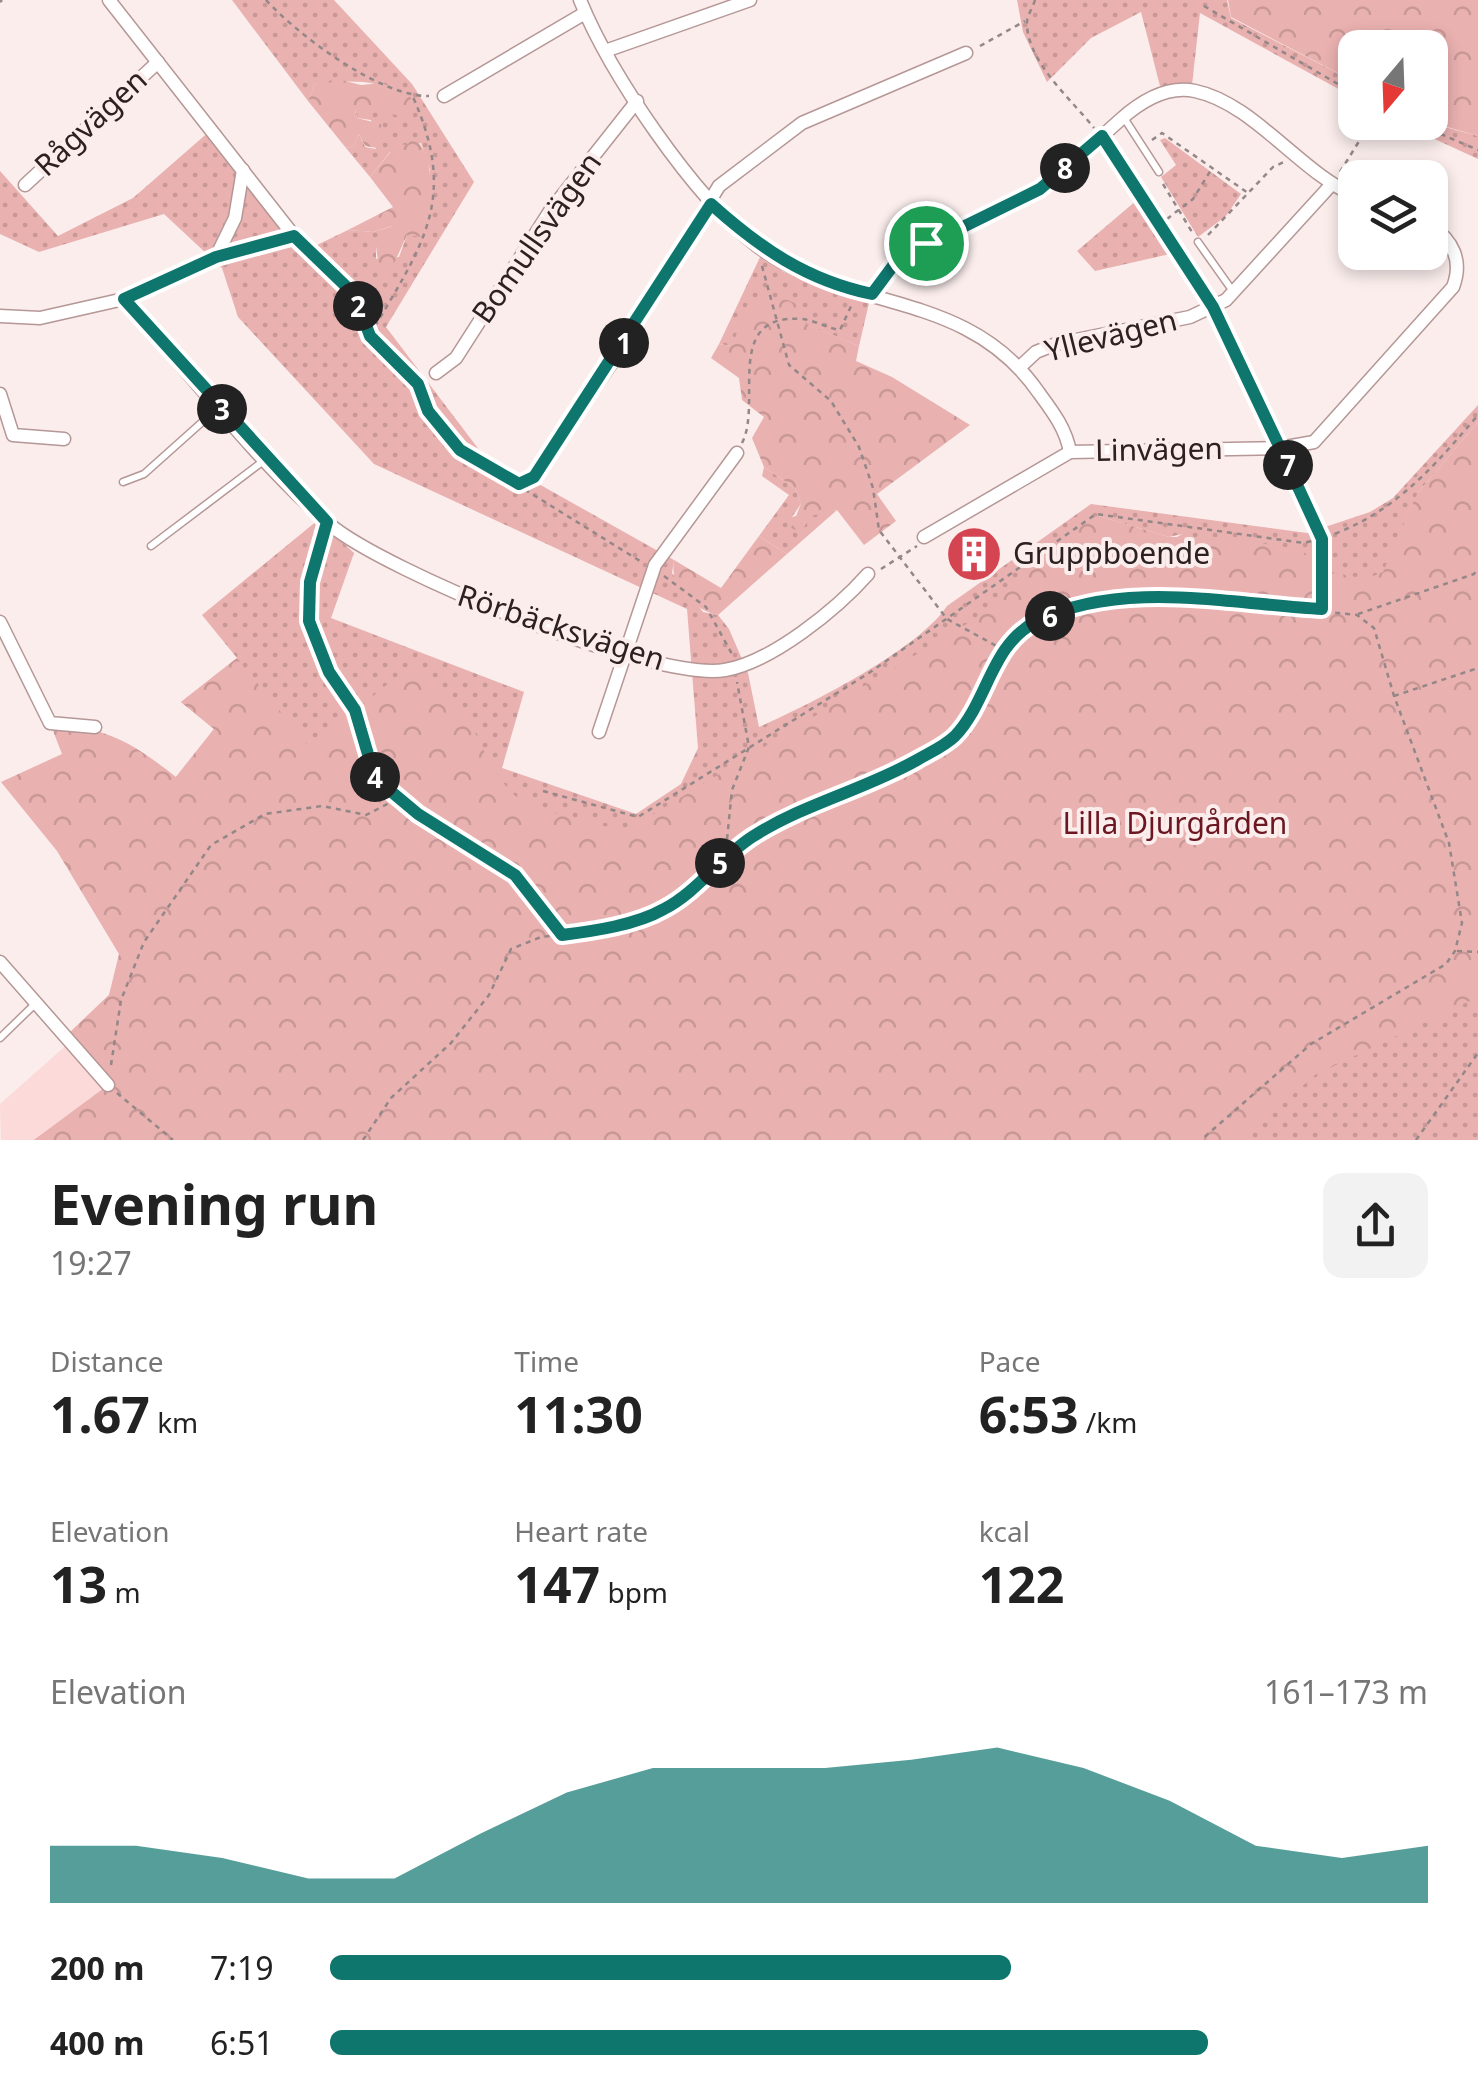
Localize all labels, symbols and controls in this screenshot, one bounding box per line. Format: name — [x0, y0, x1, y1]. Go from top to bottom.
north arrow — [1338, 30, 1448, 140]
map controls — [1338, 30, 1448, 270]
street label: Rågvägen — [25, 59, 155, 185]
street label: Bomullsvägen — [462, 143, 610, 331]
pin: 8 — [1040, 143, 1090, 193]
text: 8 — [1057, 149, 1073, 187]
button: layers — [1338, 160, 1448, 270]
pin — [884, 201, 969, 286]
icon: arrive — [899, 216, 954, 271]
pin: 2 — [333, 281, 383, 331]
text: 2 — [350, 287, 366, 325]
street label: Yllevägen — [1040, 298, 1181, 371]
pin: 1 — [599, 318, 649, 368]
text: 1 — [616, 324, 632, 362]
pin: 3 — [197, 384, 247, 434]
text: 3 — [214, 390, 230, 428]
street label: Linvägen — [1095, 427, 1223, 470]
pin: 7 — [1263, 440, 1313, 490]
text: 7 — [1280, 446, 1296, 484]
building icon: Gruppboende — [944, 524, 1004, 584]
place label: Gruppboende — [1013, 532, 1210, 573]
street label: Rörbäcksvägen — [453, 574, 670, 679]
pin: 6 — [1025, 591, 1075, 641]
text: 6 — [1042, 597, 1058, 635]
pin: 4 — [350, 752, 400, 802]
text: 4 — [367, 758, 383, 796]
park label: Lilla Djurgården — [1063, 802, 1287, 843]
pin: 5 — [695, 838, 745, 888]
text: 5 — [712, 844, 728, 882]
text: Evening run — [50, 1166, 378, 1241]
button: share — [1323, 1173, 1428, 1278]
text: 19:27 — [50, 1241, 132, 1284]
text: Distance — [50, 1342, 163, 1380]
text: Time — [514, 1342, 579, 1380]
text: Pace — [979, 1342, 1041, 1380]
text: 1.67 — [50, 1380, 150, 1448]
text: 11:30 — [514, 1380, 643, 1448]
text: 6:53 — [979, 1380, 1079, 1448]
text: km — [150, 1403, 198, 1441]
text: /km — [1079, 1403, 1137, 1441]
text: Elevation — [50, 1512, 170, 1550]
text: Heart rate — [514, 1512, 648, 1550]
text: kcal — [979, 1512, 1030, 1550]
text: 13 — [50, 1550, 107, 1618]
text: 147 — [514, 1550, 600, 1618]
text: 122 — [979, 1550, 1064, 1618]
text: m — [107, 1573, 141, 1611]
text: bpm — [600, 1573, 668, 1611]
text: Elevation — [50, 1670, 187, 1713]
text: 161–173 m — [1264, 1670, 1428, 1713]
text: 200 m — [50, 1946, 144, 1989]
text: 7:19 — [210, 1946, 274, 1989]
text: 400 m — [50, 2021, 144, 2064]
text: 6:51 — [210, 2021, 274, 2064]

